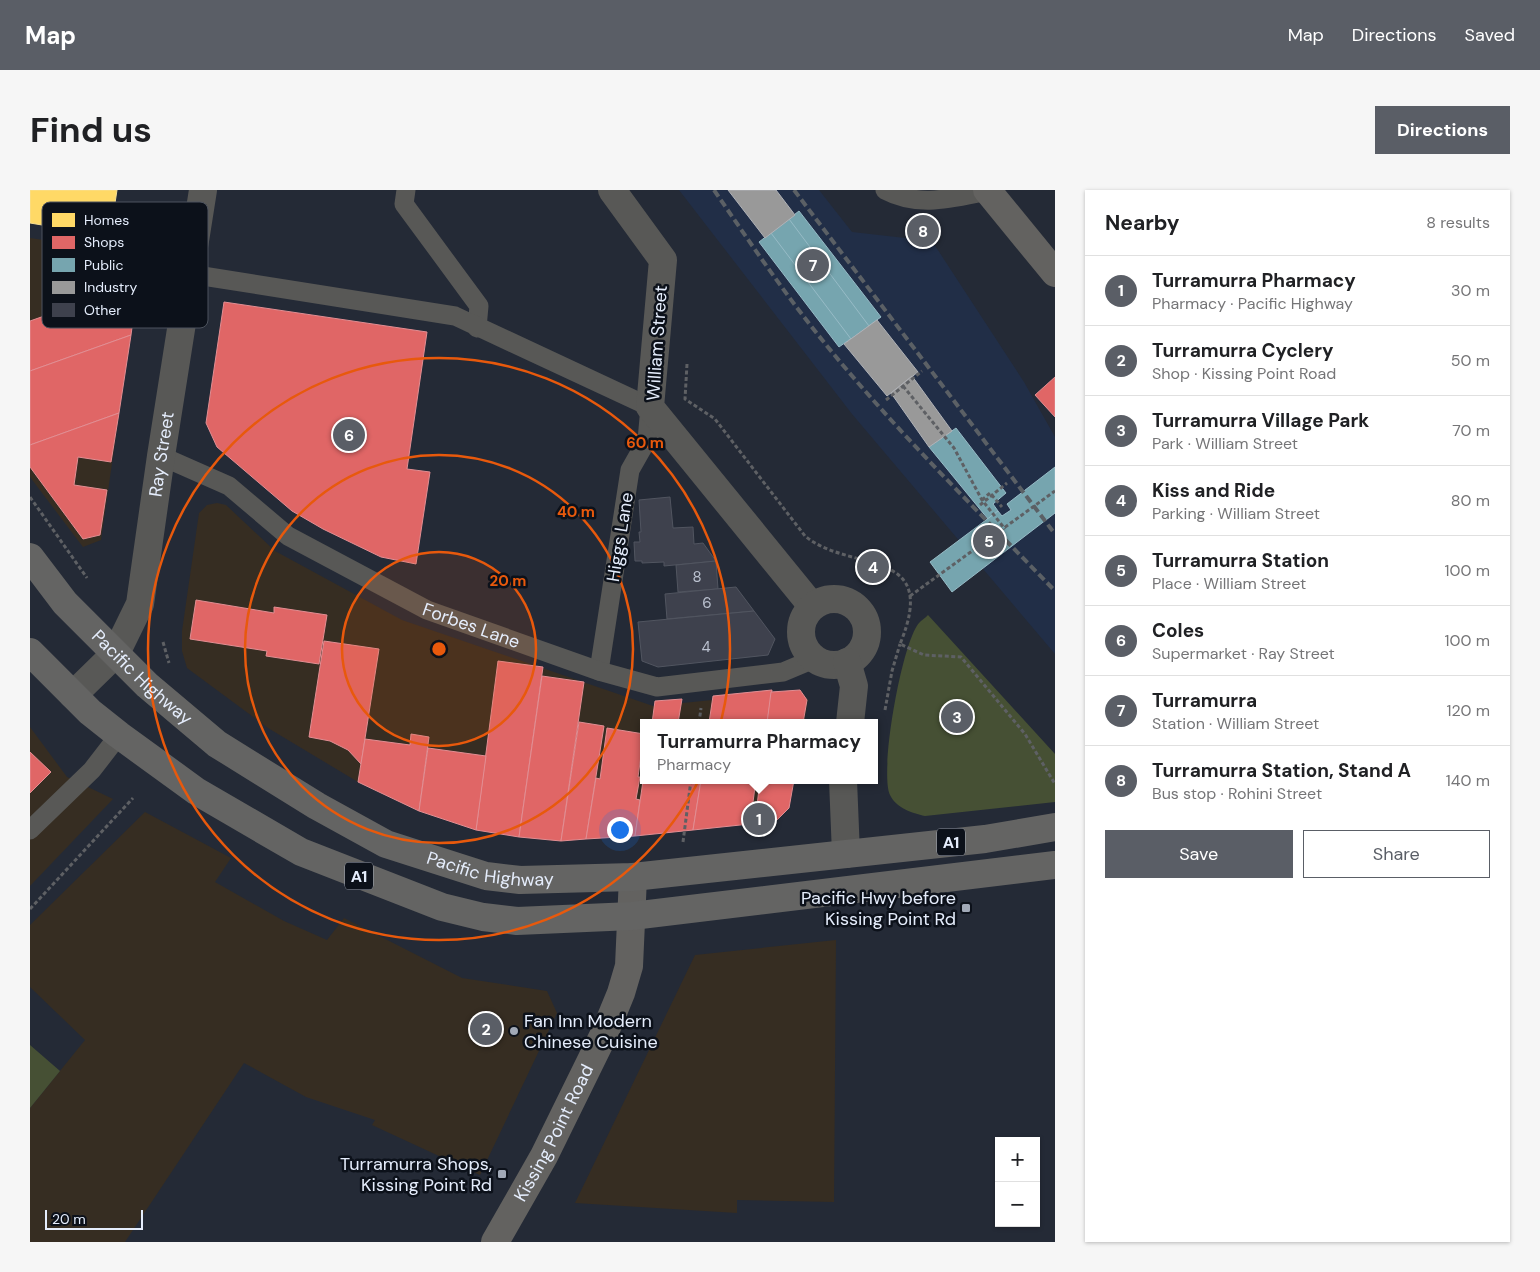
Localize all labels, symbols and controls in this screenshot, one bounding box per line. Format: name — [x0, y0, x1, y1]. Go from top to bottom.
text: Map — [25, 20, 76, 51]
text: Map — [1288, 23, 1324, 47]
text: Directions — [1352, 23, 1437, 47]
text: Saved — [1465, 23, 1515, 47]
button: Directions — [1375, 106, 1510, 154]
text: Find us — [30, 107, 152, 153]
legend — [42, 202, 208, 328]
text: Nearby — [1105, 209, 1179, 237]
text: Homes — [84, 211, 129, 229]
pin: 8 — [907, 212, 939, 250]
text: 8 results — [1426, 212, 1490, 233]
text: Shops — [84, 233, 124, 251]
pin: 7 — [797, 246, 829, 284]
text: Public — [84, 256, 123, 274]
text: Turramurra Pharmacy — [1152, 268, 1356, 293]
text: Industry — [84, 278, 137, 296]
text: 1 — [1118, 280, 1124, 301]
text: 30 m — [1451, 280, 1490, 301]
street label: William Street — [641, 284, 673, 402]
text: Pharmacy · Pacific Highway — [1152, 293, 1353, 314]
text: Other — [84, 301, 122, 319]
text: Turramurra Cyclery — [1152, 338, 1333, 363]
text: 2 — [1116, 350, 1126, 371]
text: 50 m — [1451, 350, 1490, 371]
text: Shop · Kissing Point Road — [1152, 363, 1336, 384]
text: Turramurra Village Park — [1152, 408, 1369, 433]
street label: Ray Street — [143, 410, 180, 498]
pin: 6 — [333, 416, 365, 454]
text: 3 — [1116, 420, 1126, 441]
text: 70 m — [1452, 420, 1490, 441]
text: 60 m — [626, 433, 664, 453]
text: Park · William Street — [1152, 433, 1298, 454]
text: Kiss and Ride — [1152, 478, 1275, 503]
text: 4 — [1116, 490, 1126, 511]
text: 80 m — [1451, 490, 1490, 511]
street label: Higgs Lane — [601, 491, 639, 583]
text: 40 m — [557, 502, 595, 522]
text: Parking · William Street — [1152, 503, 1320, 524]
pin: 5 — [973, 522, 1005, 560]
pin: 4 — [857, 548, 889, 586]
text: Turramurra Station — [1152, 548, 1329, 573]
text: 5 — [1116, 560, 1126, 581]
text: 100 m — [1445, 560, 1490, 581]
house number: 8 — [692, 567, 702, 587]
text: 20 m — [490, 571, 526, 591]
text: Place · William Street — [1152, 573, 1306, 594]
house number: 6 — [702, 593, 712, 613]
street label: Forbes Lane — [419, 597, 523, 654]
text: Coles — [1152, 618, 1204, 643]
street label: Pacific Highway — [86, 624, 198, 730]
text: 6 — [1116, 630, 1126, 651]
text: 100 m — [1445, 630, 1490, 651]
house number: 4 — [701, 637, 711, 657]
centre of rings — [430, 640, 448, 658]
text: Supermarket · Ray Street — [1152, 643, 1335, 664]
text: Turramurra — [1152, 688, 1257, 713]
pin: 3 — [941, 698, 973, 736]
text: 7 — [1117, 700, 1125, 721]
text: 120 m — [1446, 700, 1490, 721]
text: Station · William Street — [1152, 713, 1319, 734]
popup — [640, 719, 878, 784]
text: Turramurra Pharmacy — [657, 729, 861, 754]
text: Pharmacy — [657, 754, 731, 775]
text: Turramurra Station, Stand A — [1152, 758, 1411, 783]
text: 8 — [1116, 770, 1126, 791]
text: 140 m — [1446, 770, 1490, 791]
text: Bus stop · Rohini Street — [1152, 783, 1322, 804]
pin: 1 — [743, 800, 775, 838]
your location — [607, 817, 633, 843]
road number: A1 — [937, 828, 965, 856]
button: Save — [1105, 830, 1293, 878]
button: Share — [1303, 830, 1490, 878]
street label: Pacific Highway — [424, 846, 554, 892]
road number: A1 — [345, 862, 373, 889]
place label: Pacific Hwy before Kissing Point Rd — [801, 886, 956, 931]
marker: Pacific Hwy before Kissing Point Rd — [960, 902, 972, 914]
place label: Fan Inn Modern Chinese Cuisine — [524, 1009, 658, 1054]
pin: 2 — [470, 1010, 502, 1048]
marker: Fan Inn Modern Chinese Cuisine — [508, 1025, 520, 1037]
street label: Kissing Point Road — [508, 1060, 599, 1206]
map controls — [995, 1137, 1040, 1227]
button: + — [995, 1137, 1040, 1182]
place label: Turramurra Shops, Kissing Point Rd — [340, 1152, 492, 1197]
marker: Turramurra Shops, Kissing Point Rd — [496, 1168, 508, 1180]
button: − — [995, 1182, 1040, 1227]
scale bar — [45, 1207, 142, 1230]
text: 20 m — [52, 1210, 86, 1228]

